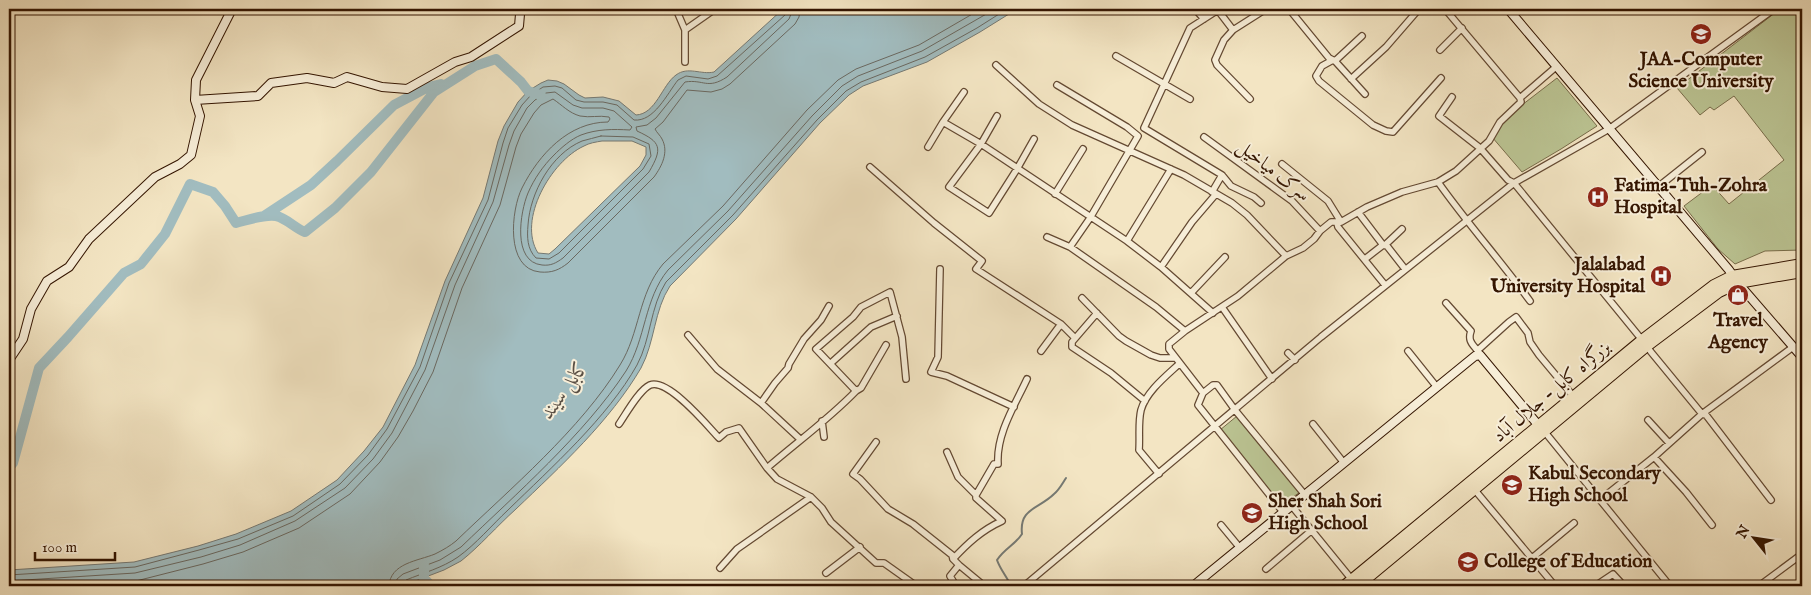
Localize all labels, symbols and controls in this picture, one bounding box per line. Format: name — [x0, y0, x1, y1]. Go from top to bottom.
school or university icon: JAA-Computer Science University — [1689, 22, 1713, 46]
place label: JAA-Computer Science University — [1628, 48, 1774, 94]
street label: سرک میاخیل — [1231, 135, 1315, 207]
place label: Fatima-Tuh-Zohra Hospital — [1614, 174, 1768, 220]
hospital icon: Fatima-Tuh-Zohra Hospital — [1586, 185, 1610, 209]
place label: Jalalabad University Hospital — [1489, 253, 1646, 299]
hospital icon: Jalalabad University Hospital — [1649, 264, 1673, 288]
shop icon: Travel Agency — [1726, 283, 1750, 307]
place label: Travel Agency — [1707, 309, 1768, 355]
street label: بزرگراه کابل- جلال آباد — [1487, 334, 1616, 448]
water label: کابل سيند — [535, 356, 596, 425]
place label: Kabul Secondary High School — [1528, 462, 1661, 508]
school or university icon: Kabul Secondary High School — [1500, 473, 1524, 497]
place label: Sher Shah Sori High School — [1268, 490, 1382, 536]
school or university icon: Sher Shah Sori High School — [1240, 501, 1264, 525]
north arrow — [1728, 512, 1778, 562]
text: N — [1732, 522, 1754, 543]
scale bar — [35, 530, 115, 562]
text: 100 m — [42, 538, 78, 557]
school or university icon: College of Education — [1456, 550, 1480, 574]
place label: College of Education — [1484, 550, 1653, 574]

